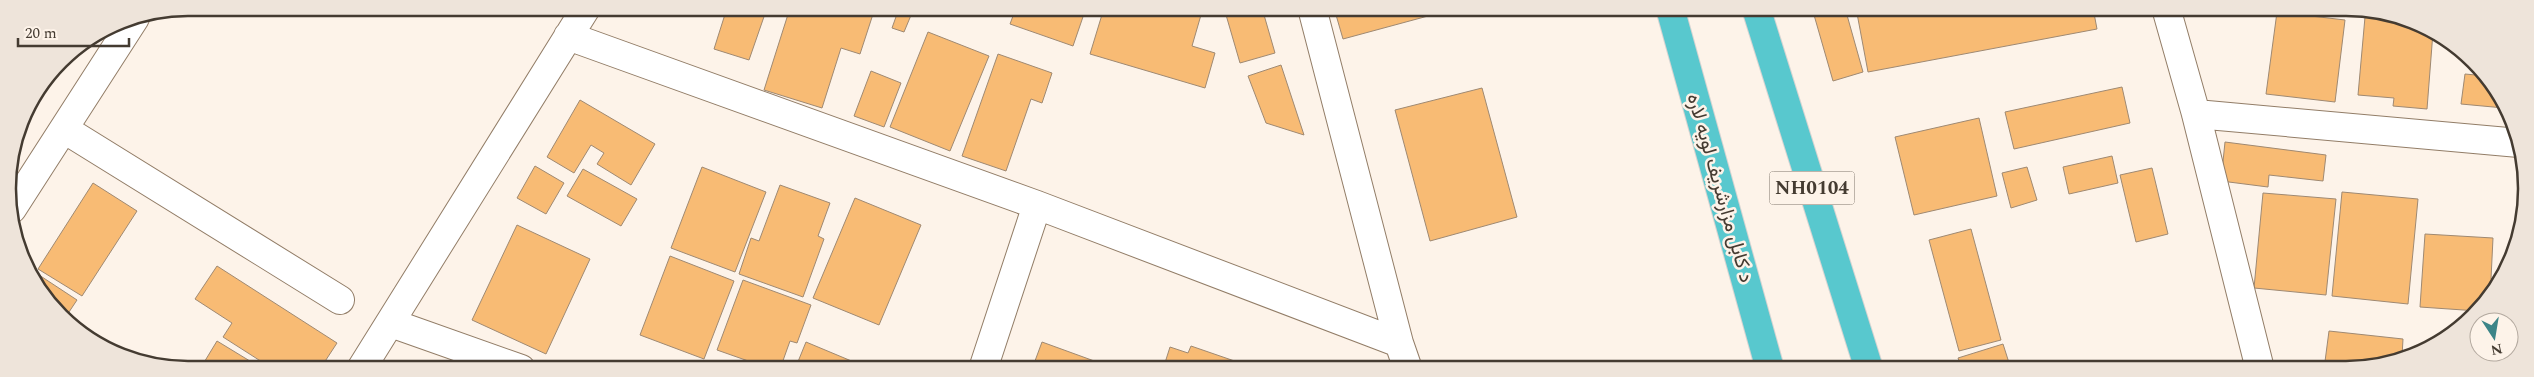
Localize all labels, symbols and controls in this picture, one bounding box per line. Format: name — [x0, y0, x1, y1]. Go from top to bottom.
scale bar — [18, 15, 129, 47]
text: 20 m — [25, 22, 57, 45]
street label: د کابل مزارشریف لویه لاره — [1679, 90, 1761, 286]
road number: NH0104 — [1770, 172, 1854, 204]
north arrow — [2469, 312, 2519, 362]
text: N — [2489, 338, 2504, 361]

